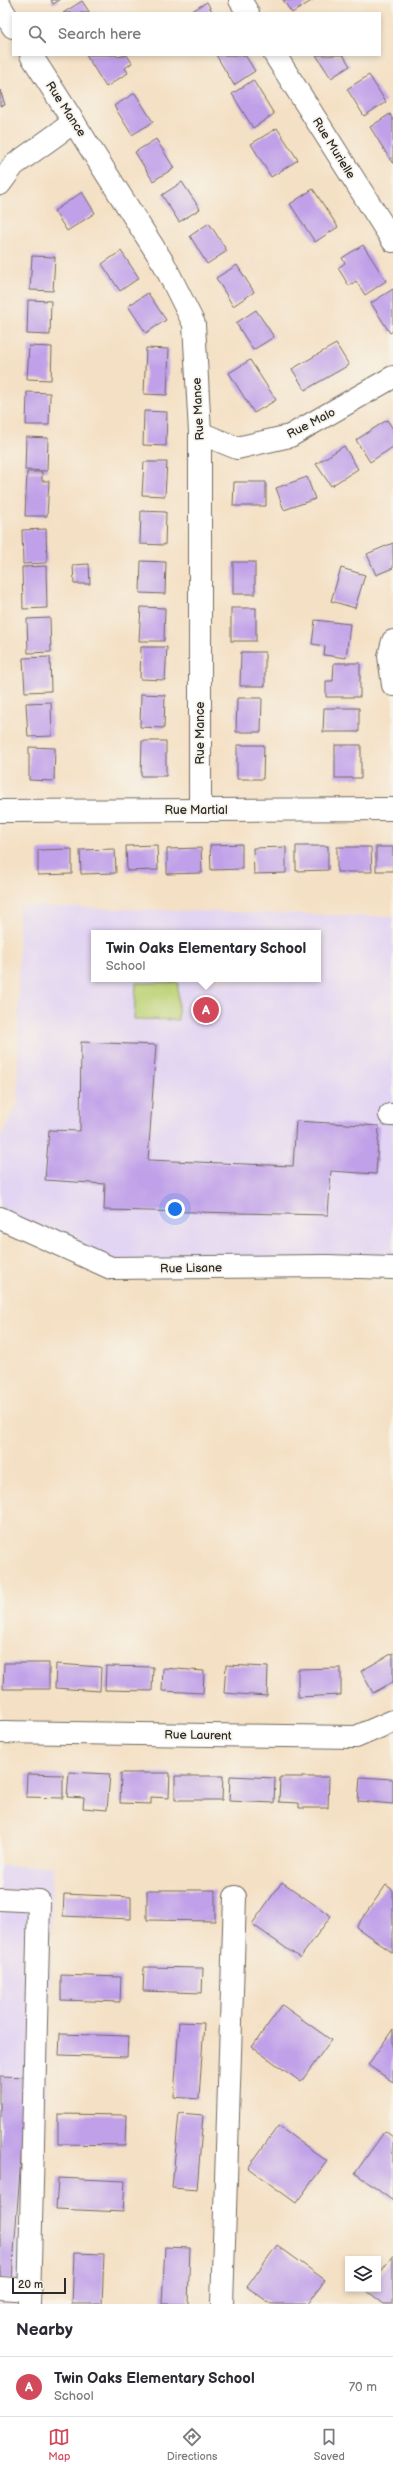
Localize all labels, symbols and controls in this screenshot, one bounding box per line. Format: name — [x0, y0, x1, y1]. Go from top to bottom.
search box — [12, 12, 381, 56]
icon: search — [26, 23, 48, 45]
text: Search here — [58, 25, 141, 44]
street label: Rue Mance — [42, 79, 89, 140]
street label: Rue Murielle — [309, 115, 358, 182]
street label: Rue Mance — [189, 377, 208, 441]
street label: Rue Malo — [285, 405, 338, 442]
street label: Rue Mance — [193, 702, 208, 765]
street label: Rue Martial — [164, 803, 228, 818]
popup — [91, 930, 321, 982]
text: Twin Oaks Elementary School — [106, 939, 306, 958]
text: School — [106, 958, 145, 974]
pin: A — [193, 995, 219, 1025]
your location — [165, 1199, 185, 1219]
street label: Rue Lisane — [160, 1260, 222, 1277]
street label: Rue Laurent — [164, 1727, 232, 1744]
map controls — [345, 2256, 381, 2292]
button: layers — [345, 2256, 381, 2292]
scale bar — [12, 2276, 66, 2295]
text: 20 m — [18, 2278, 43, 2291]
text: Nearby — [16, 2320, 73, 2340]
text: Twin Oaks Elementary School — [54, 2369, 255, 2388]
text: A — [25, 2379, 33, 2395]
text: 70 m — [349, 2379, 377, 2395]
text: School — [54, 2388, 94, 2404]
tab: Map — [48, 2426, 70, 2463]
tab: Directions — [167, 2426, 217, 2463]
tab: Saved — [314, 2426, 345, 2463]

